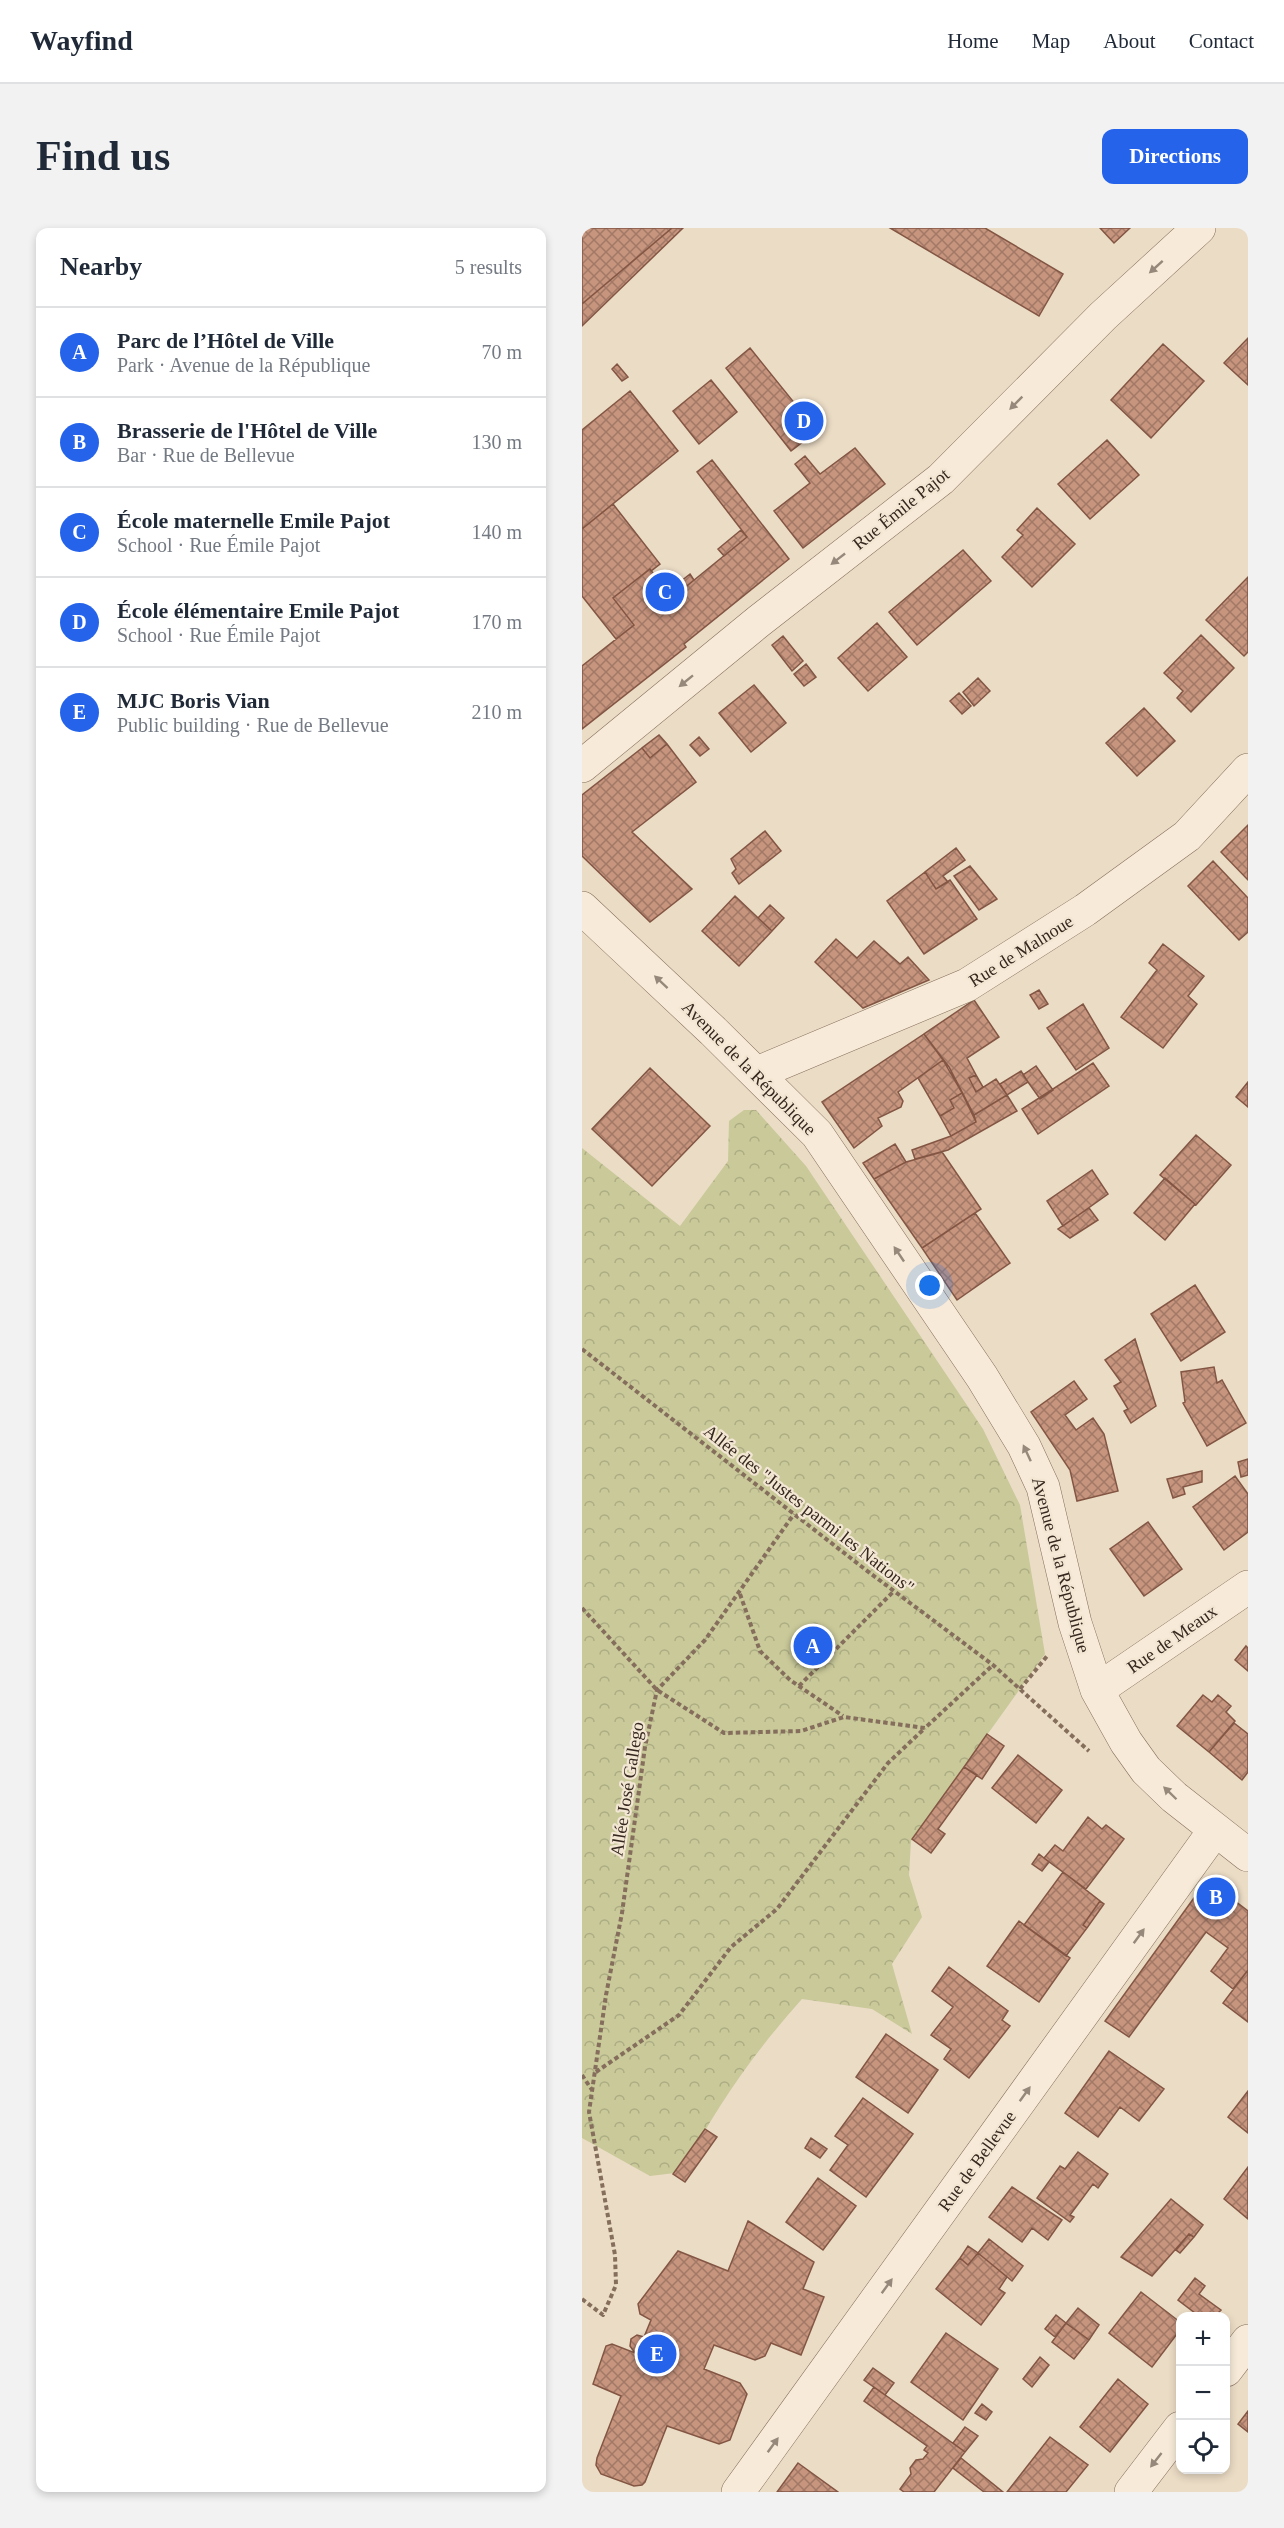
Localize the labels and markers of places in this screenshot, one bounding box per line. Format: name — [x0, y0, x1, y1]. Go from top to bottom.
pin: D — [784, 398, 824, 444]
pin: C — [646, 570, 685, 614]
pin: A — [794, 1624, 832, 1668]
pin: B — [1196, 1874, 1236, 1920]
pin: E — [638, 2332, 676, 2376]

